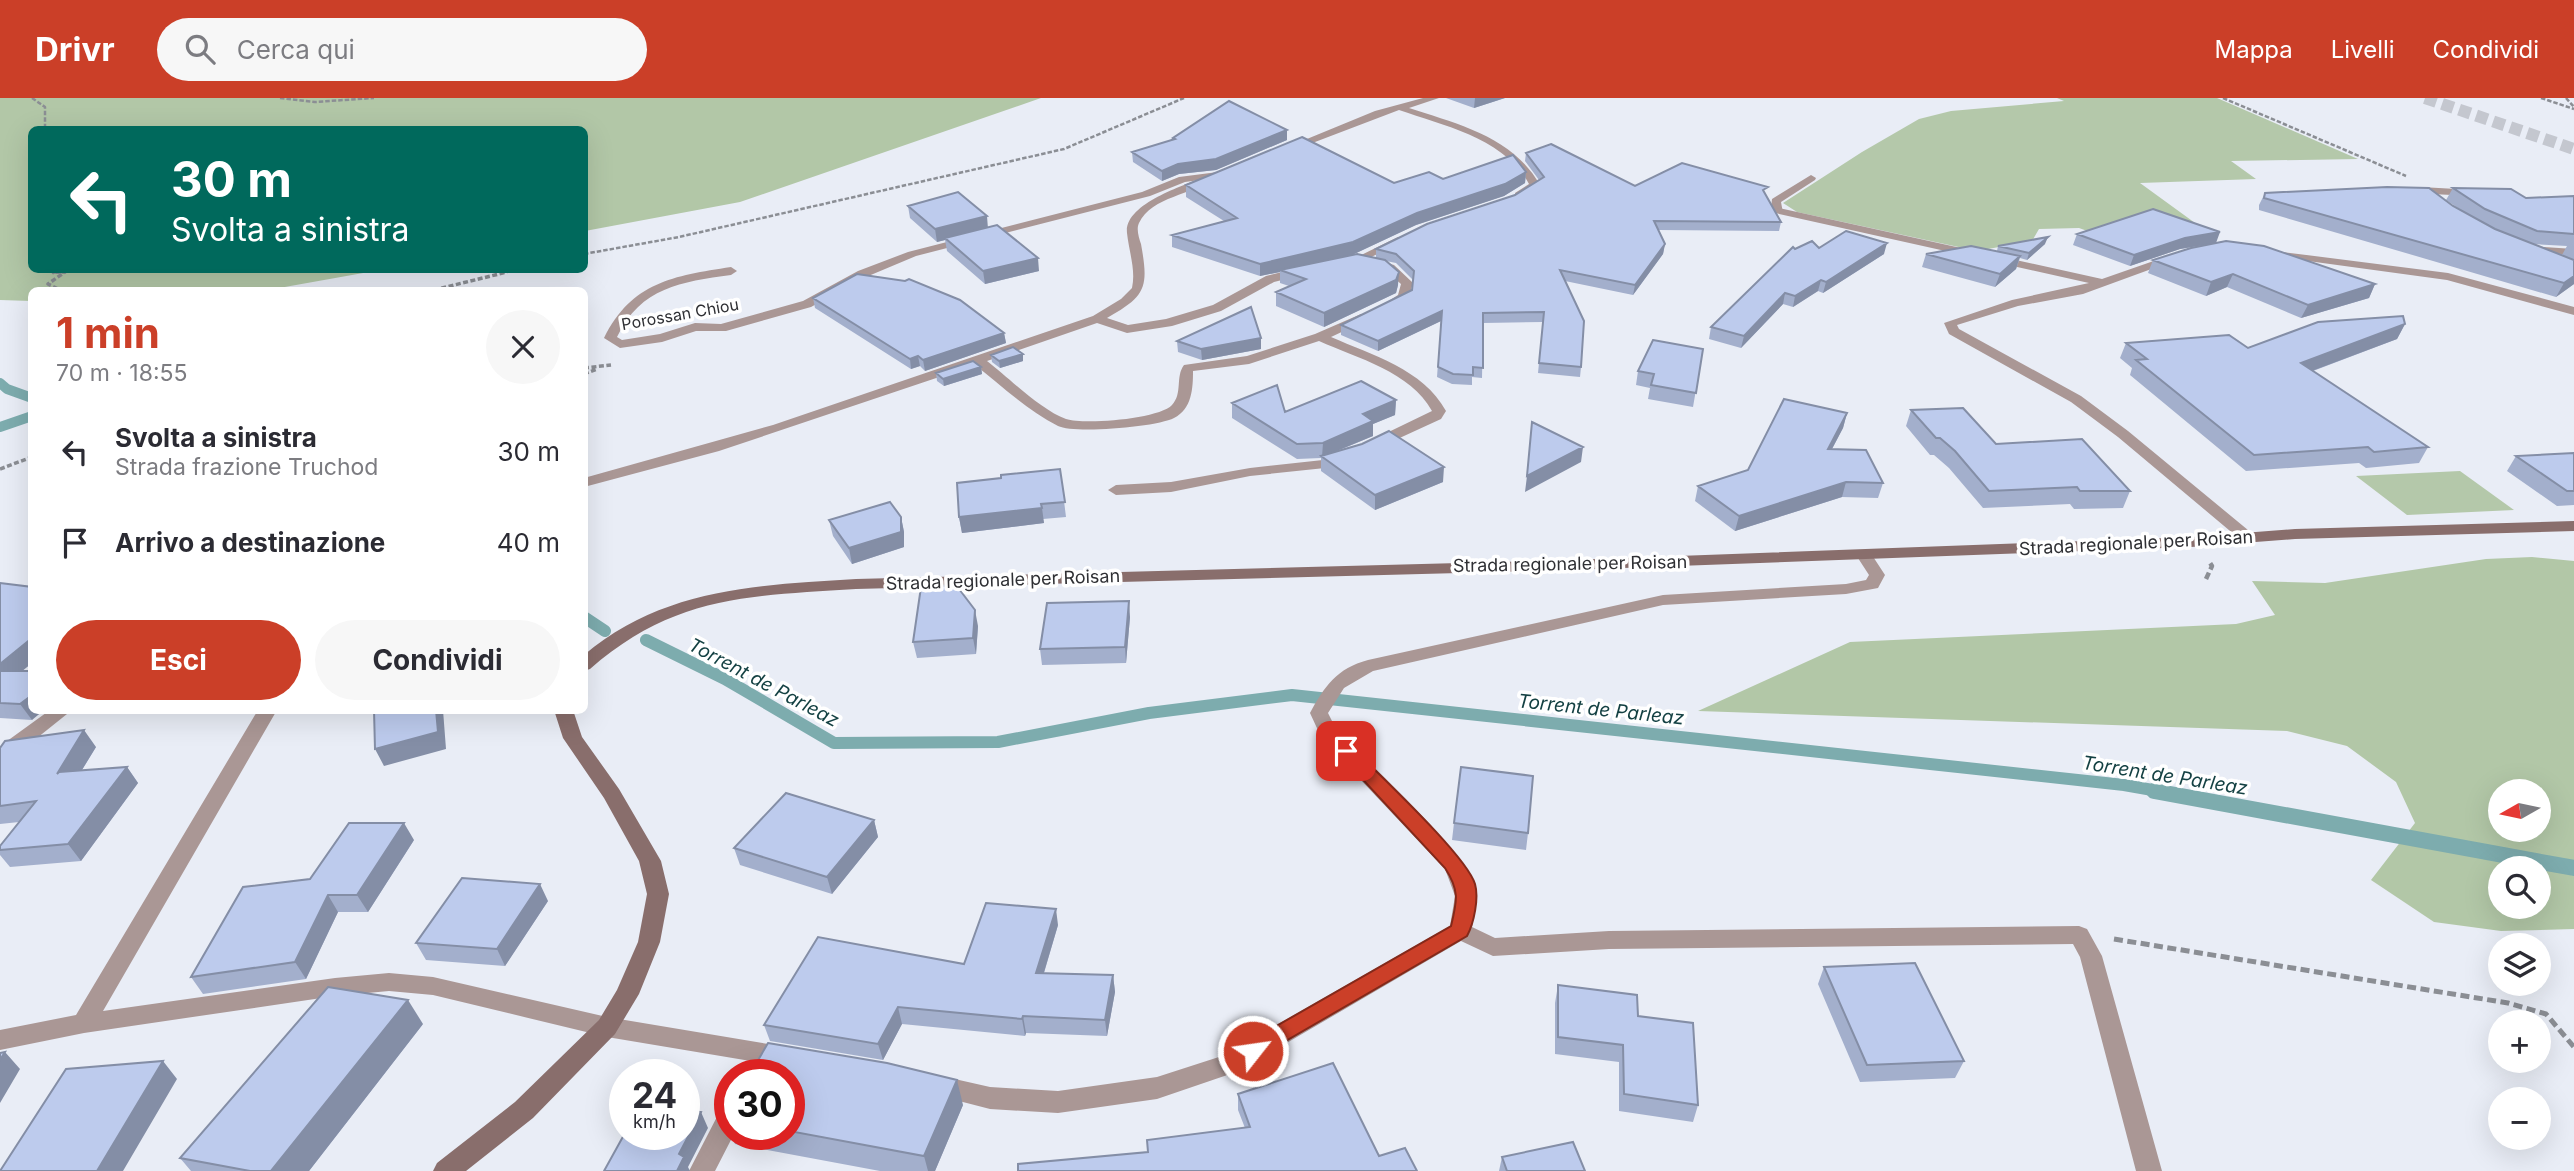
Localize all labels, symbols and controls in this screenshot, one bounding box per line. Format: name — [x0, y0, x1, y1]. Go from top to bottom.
search box — [157, 18, 647, 81]
text: Drivr — [35, 29, 115, 69]
icon: search — [181, 30, 219, 68]
text: Cerca qui — [237, 34, 355, 65]
text: Mappa — [2214, 35, 2293, 64]
text: Livelli — [2331, 35, 2395, 64]
text: Condividi — [2433, 35, 2539, 64]
text: 30 m — [171, 150, 292, 209]
icon: left — [56, 154, 147, 245]
text: Svolta a sinistra — [171, 210, 410, 249]
street label: Porossan Chiou — [620, 294, 740, 334]
text: 1 min — [56, 307, 160, 358]
button: close — [486, 310, 560, 384]
text: 70 m · 18:55 — [56, 359, 188, 387]
text: Svolta a sinistra — [115, 422, 317, 453]
icon: left — [56, 433, 94, 471]
text: 30 m — [497, 436, 560, 467]
text: Strada frazione Truchod — [115, 453, 378, 481]
icon: arrive — [56, 524, 94, 562]
street label: Strada regionale per Roisan — [2018, 526, 2254, 559]
text: Arrivo a destinazione — [115, 527, 385, 558]
text: 40 m — [497, 527, 560, 558]
street label: Strada regionale per Roisan — [1453, 551, 1687, 576]
street label: Strada regionale per Roisan — [885, 565, 1120, 594]
button: Esci — [56, 620, 301, 700]
button: Condividi — [315, 620, 560, 700]
water label: Torrent de Parleaz — [685, 633, 843, 732]
water label: Torrent de Parleaz — [1517, 689, 1685, 730]
pin — [1316, 721, 1376, 781]
icon: arrive — [1327, 732, 1365, 770]
water label: Torrent de Parleaz — [2081, 751, 2249, 800]
north arrow — [2488, 779, 2552, 842]
map controls — [2488, 779, 2551, 1150]
button: search — [2488, 856, 2551, 919]
button: layers — [2488, 933, 2551, 996]
button: + — [2488, 1010, 2551, 1073]
position arrow — [1216, 1014, 1290, 1088]
speed limit sign: 30 — [714, 1059, 805, 1150]
text: 24 — [632, 1074, 677, 1116]
button: − — [2488, 1087, 2551, 1150]
text: km/h — [633, 1111, 676, 1132]

